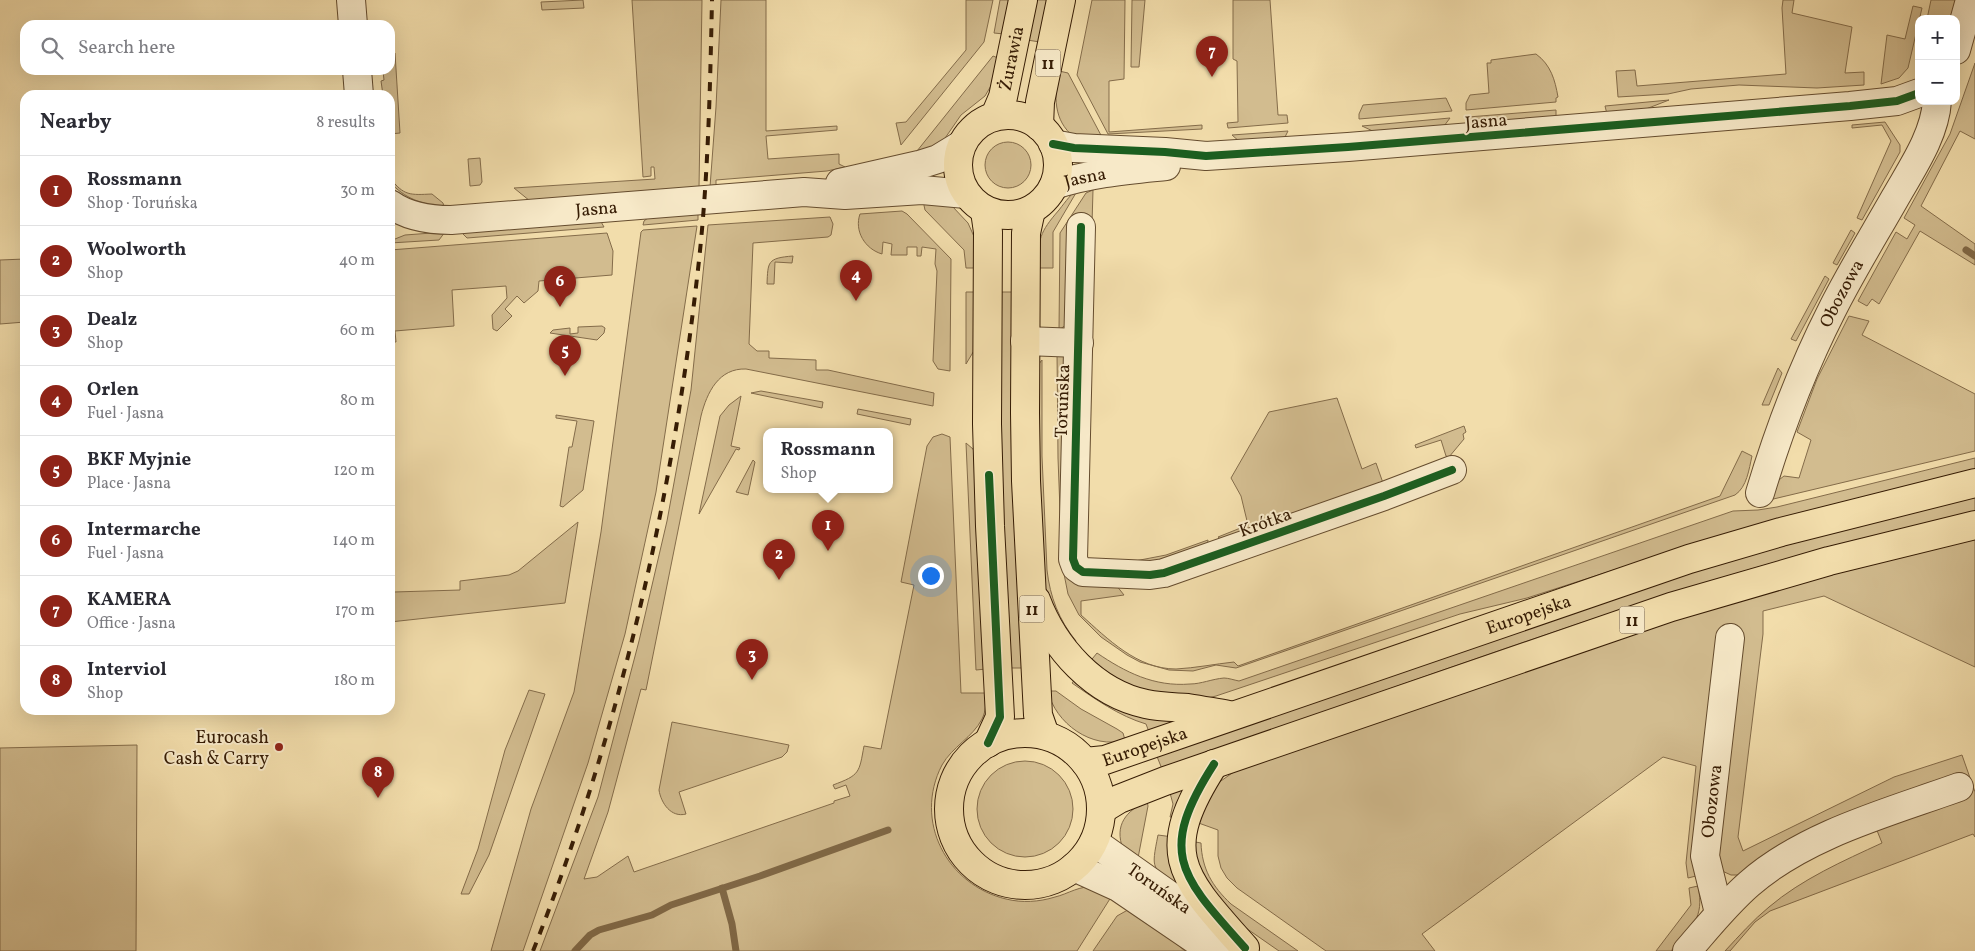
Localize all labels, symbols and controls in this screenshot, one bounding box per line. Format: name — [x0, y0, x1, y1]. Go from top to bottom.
map controls — [1915, 15, 1960, 105]
button: + — [1915, 15, 1960, 60]
search box — [20, 20, 395, 75]
street label: Żurawia — [994, 24, 1031, 93]
icon: search — [38, 34, 66, 62]
text: Search here — [78, 35, 175, 61]
pin: 7 — [1196, 36, 1228, 77]
road number: 11 — [1036, 49, 1060, 76]
button: − — [1915, 60, 1960, 105]
text: Nearby — [40, 108, 111, 137]
street label: Jasna — [1464, 108, 1508, 137]
text: 8 results — [316, 112, 375, 134]
street label: Jasna — [1061, 162, 1108, 195]
text: Rossmann — [87, 167, 182, 193]
text: 1 — [53, 180, 59, 202]
text: 30 m — [340, 180, 375, 202]
text: Shop · Toruńska — [87, 193, 198, 215]
street label: Jasna — [574, 196, 619, 224]
text: Woolworth — [87, 237, 187, 263]
text: 2 — [52, 250, 60, 272]
text: 40 m — [339, 250, 375, 272]
street label: Obozowa — [1814, 255, 1871, 332]
pin: 4 — [840, 260, 872, 301]
text: Shop — [87, 263, 123, 285]
pin: 6 — [544, 266, 576, 307]
text: Dealz — [87, 307, 137, 333]
text: 3 — [52, 320, 60, 342]
text: 60 m — [340, 320, 375, 342]
text: Shop — [87, 333, 123, 355]
pin: 5 — [549, 335, 581, 376]
street label: Toruńska — [1050, 364, 1077, 438]
text: Orlen — [87, 377, 139, 403]
text: 4 — [51, 390, 61, 412]
text: 80 m — [340, 390, 375, 412]
text: Fuel · Jasna — [87, 403, 164, 425]
popup — [763, 428, 893, 493]
text: Rossmann — [781, 437, 875, 463]
text: BKF Myjnie — [87, 447, 191, 473]
text: 5 — [52, 460, 60, 482]
text: 120 m — [333, 460, 375, 482]
text: Shop — [781, 463, 817, 485]
text: Place · Jasna — [87, 473, 171, 495]
street label: Krótka — [1236, 502, 1295, 544]
pin: 1 — [812, 510, 844, 551]
text: Intermarche — [87, 517, 201, 543]
text: 6 — [52, 530, 60, 552]
text: 140 m — [333, 530, 375, 552]
pin: 2 — [763, 539, 795, 580]
text: Fuel · Jasna — [87, 543, 164, 565]
your location — [918, 563, 944, 589]
text: KAMERA — [87, 587, 171, 613]
street label: Europejska — [1483, 589, 1575, 642]
road number: 11 — [1020, 596, 1044, 622]
text: 7 — [52, 600, 60, 622]
text: 170 m — [335, 600, 375, 622]
road number: 11 — [1620, 606, 1644, 634]
text: Office · Jasna — [87, 613, 176, 635]
pin: 3 — [736, 639, 768, 680]
text: Interviol — [87, 657, 167, 683]
text: 8 — [52, 670, 60, 692]
text: 180 m — [334, 670, 375, 692]
text: Shop — [87, 683, 123, 705]
street label: Europejska — [1099, 722, 1191, 774]
place label: Eurocash Cash & Carry — [164, 726, 269, 772]
marker: Eurocash Cash & Carry — [273, 741, 285, 753]
pin: 8 — [362, 757, 394, 798]
street label: Obozowa — [1696, 763, 1729, 839]
street label: Toruńska — [1121, 858, 1196, 921]

